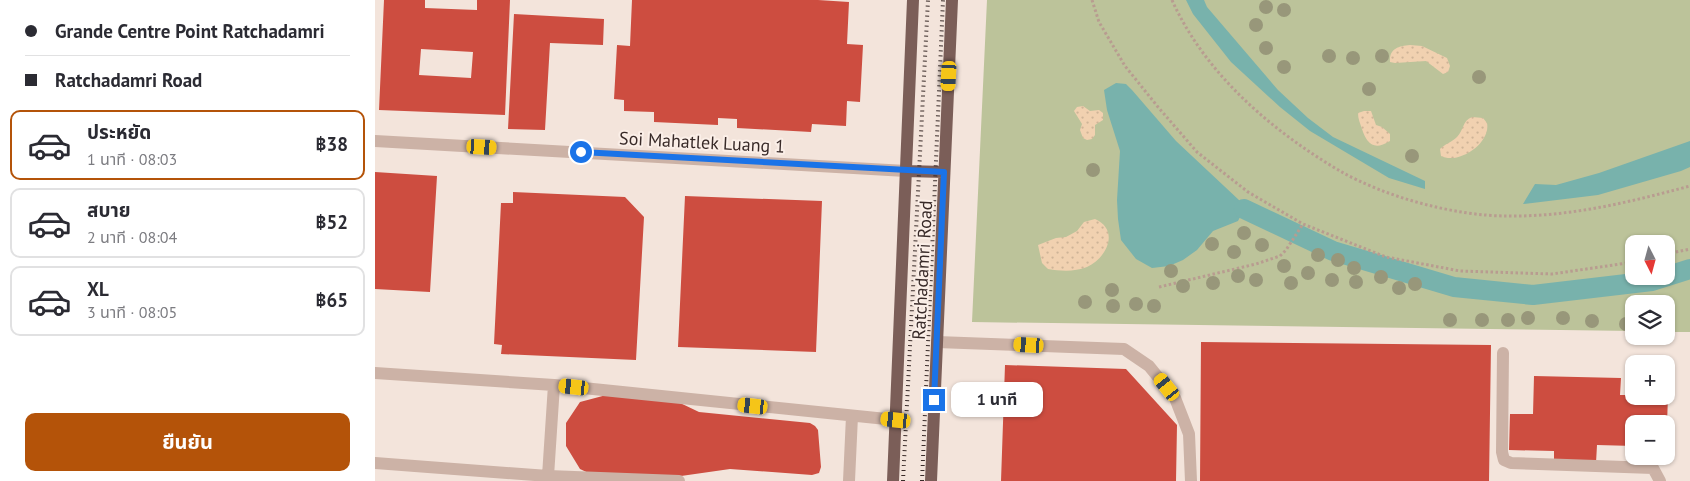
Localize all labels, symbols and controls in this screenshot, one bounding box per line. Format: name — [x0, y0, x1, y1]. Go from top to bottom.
text: Grande Centre Point Ratchadamri — [55, 19, 325, 43]
car — [940, 61, 957, 91]
text: Ratchadamri Road — [55, 68, 202, 92]
text: ประหยัด — [87, 120, 151, 144]
icon: car — [27, 123, 72, 168]
street label: Soi Mahatlek Luang 1 — [619, 126, 785, 158]
text: ฿38 — [315, 132, 348, 156]
car — [466, 139, 497, 155]
route start — [570, 141, 592, 163]
text: 1 นาที · 08:03 — [87, 149, 177, 169]
text: สบาย — [87, 198, 131, 222]
street label: Ratchadamri Road — [907, 200, 937, 340]
icon: car — [27, 201, 72, 246]
text: ฿52 — [315, 210, 348, 234]
text: 2 นาที · 08:04 — [87, 227, 177, 247]
north arrow — [1625, 235, 1675, 285]
map controls — [1625, 235, 1675, 465]
text: XL — [87, 277, 109, 301]
icon: car — [27, 279, 72, 324]
text: ฿65 — [315, 288, 348, 312]
button: layers — [1625, 295, 1675, 345]
text: 3 นาที · 08:05 — [87, 302, 177, 322]
car — [1013, 337, 1044, 353]
button: + — [1625, 355, 1675, 405]
car — [1151, 371, 1182, 403]
car — [558, 378, 589, 396]
callout: 1 นาที — [951, 382, 1044, 418]
route end — [923, 389, 945, 411]
text: 1 นาที — [977, 389, 1017, 409]
car — [737, 397, 768, 415]
car — [880, 411, 911, 429]
button: ยืนยัน — [25, 413, 350, 471]
button: − — [1625, 415, 1675, 465]

